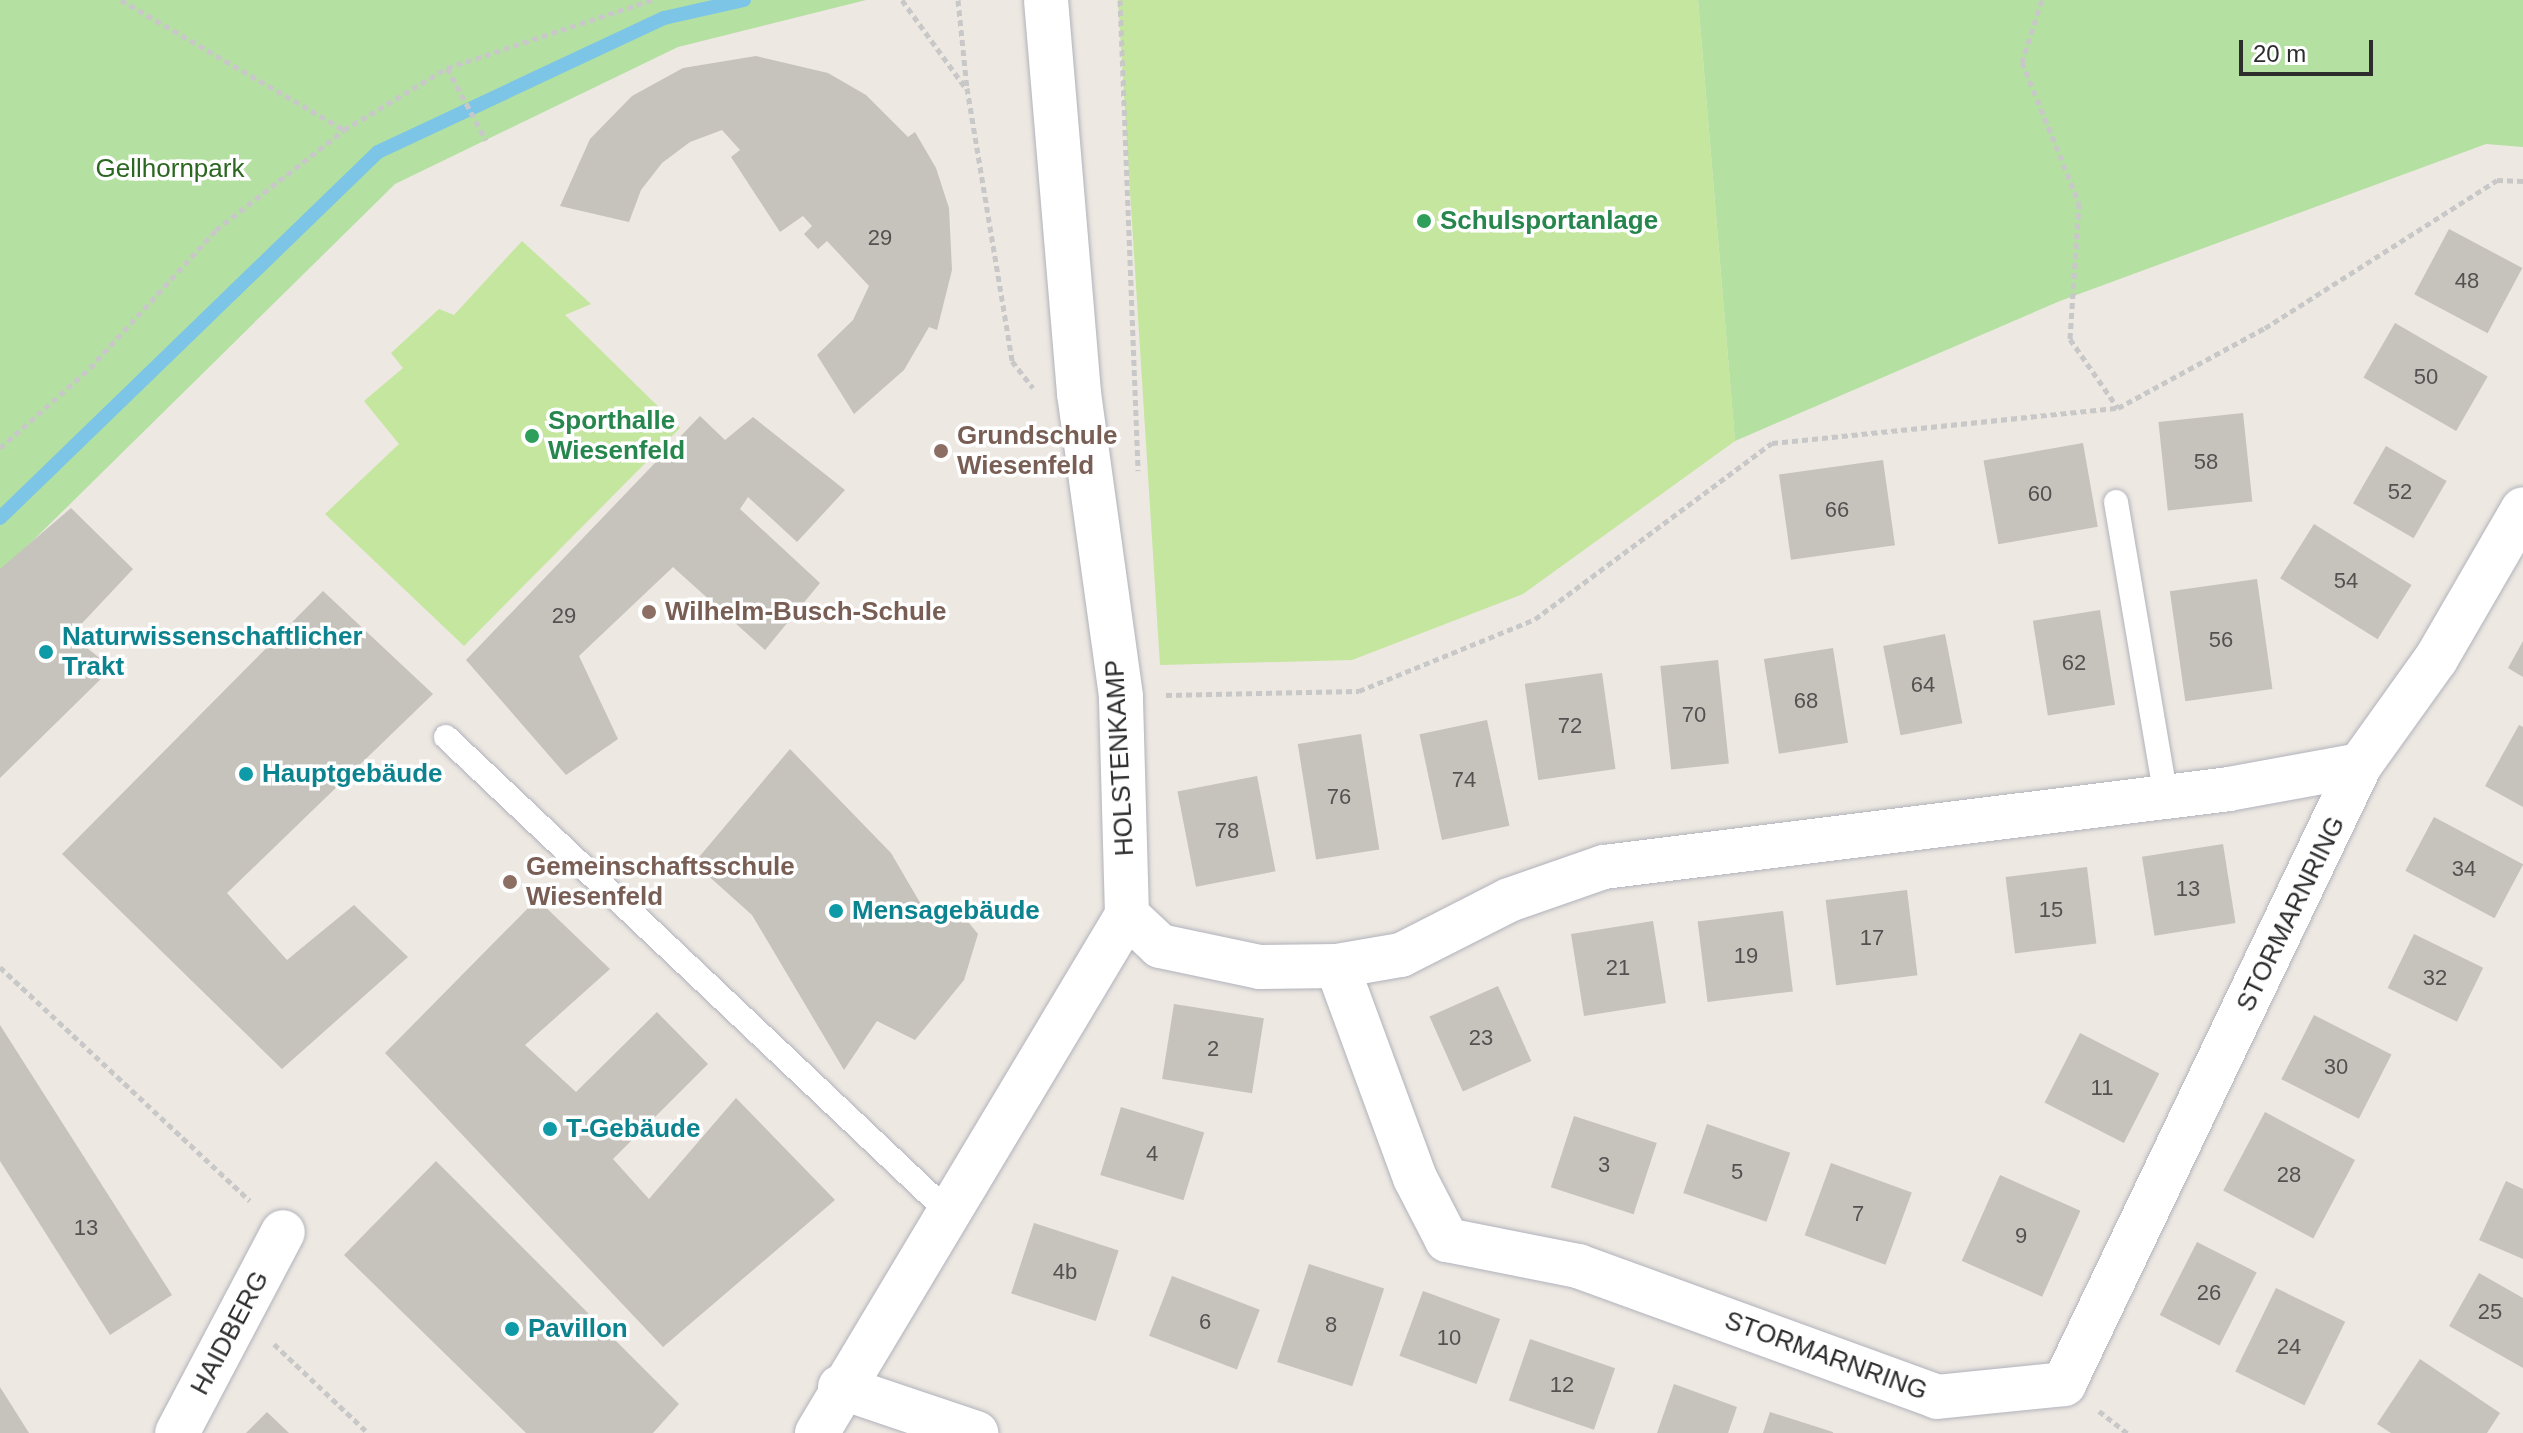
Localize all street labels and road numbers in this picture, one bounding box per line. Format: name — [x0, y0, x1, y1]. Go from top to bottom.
street label: HOLSTENKAMP — [1099, 659, 1141, 857]
street label: STORMARNRING — [2230, 811, 2352, 1017]
street label: HAIDBERG — [184, 1266, 276, 1400]
street label: STORMARNRING — [1720, 1305, 1932, 1407]

